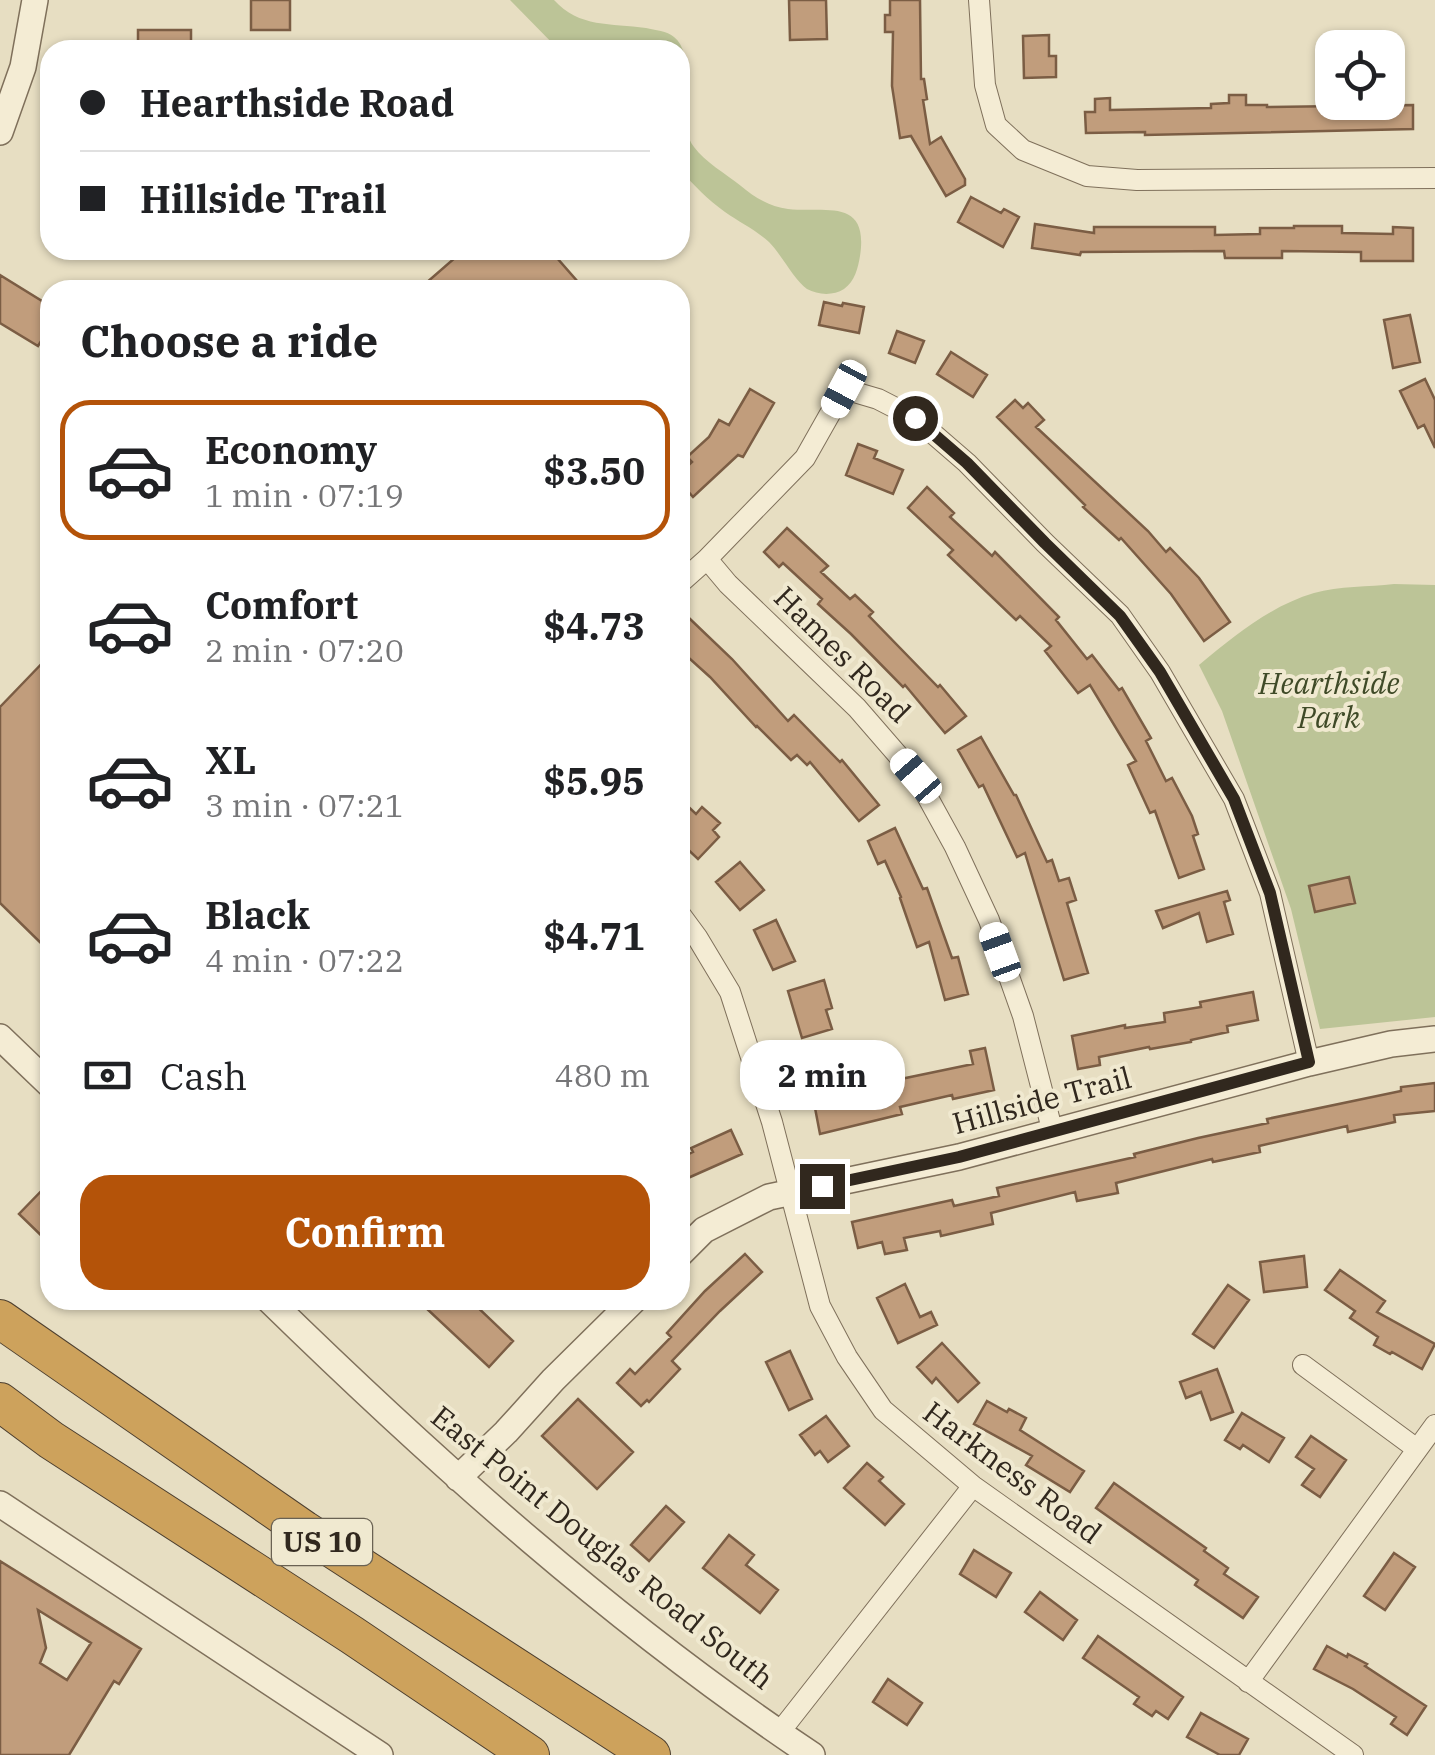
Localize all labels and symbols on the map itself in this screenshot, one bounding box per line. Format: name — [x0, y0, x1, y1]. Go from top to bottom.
car — [817, 355, 871, 423]
route start — [893, 396, 938, 441]
street label: Hames Road — [766, 577, 920, 731]
park label: Hearthside Park — [1257, 663, 1400, 736]
car — [885, 744, 947, 808]
car — [976, 919, 1024, 985]
callout: 2 min — [740, 1041, 904, 1111]
street label: Hillside Trail — [948, 1057, 1135, 1142]
route end — [800, 1164, 845, 1209]
street label: Harkness Road — [916, 1392, 1110, 1552]
street label: East Point Douglas Road South — [424, 1396, 782, 1697]
road number: US 10 — [272, 1519, 372, 1565]

